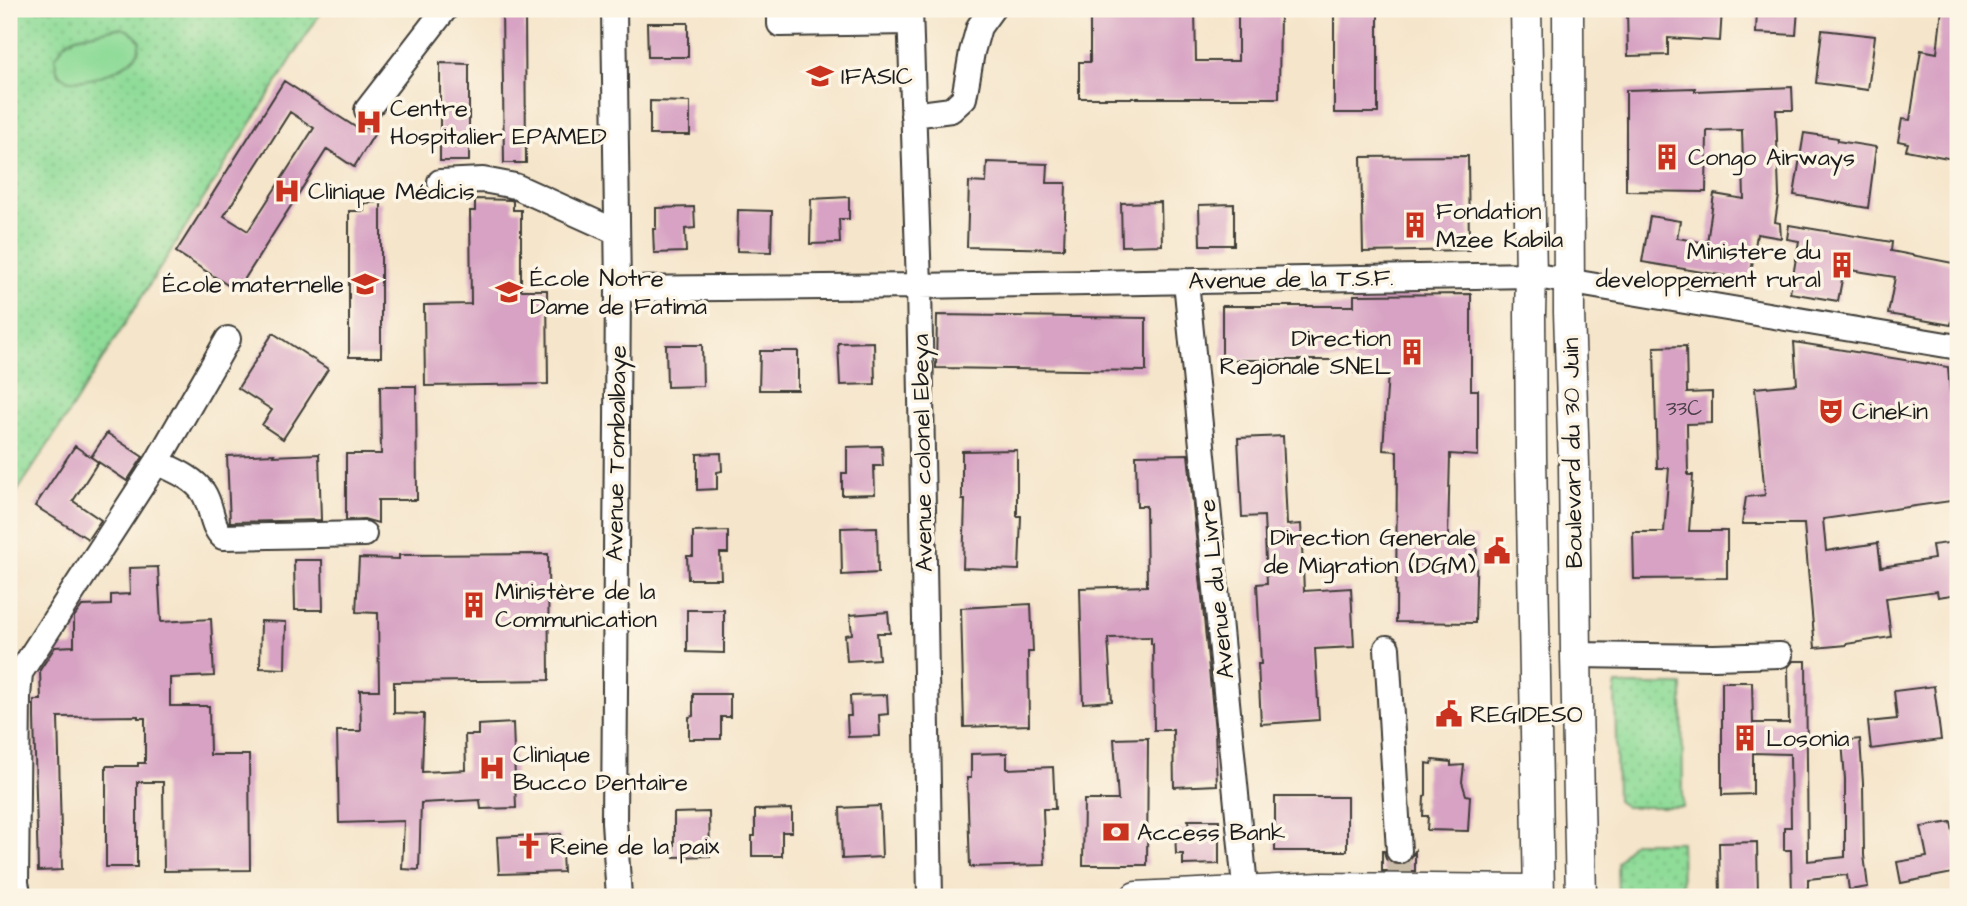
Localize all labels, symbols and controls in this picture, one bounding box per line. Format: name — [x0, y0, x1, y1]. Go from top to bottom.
place label: IFASIC — [841, 60, 913, 94]
school or university icon: IFASIC — [805, 61, 835, 91]
place label: Centre Hospitalier EPAMED — [390, 92, 607, 154]
hospital icon: Centre Hospitalier EPAMED — [354, 107, 384, 137]
place label: Congo Airways — [1688, 141, 1855, 176]
building icon: Congo Airways — [1652, 142, 1682, 172]
place label: Clinique Médicis — [308, 175, 475, 209]
hospital icon: Clinique Médicis — [272, 176, 302, 206]
place label: Fondation Mzee Kabila — [1436, 195, 1563, 257]
building icon: Fondation Mzee Kabila — [1400, 210, 1430, 240]
place label: Ministere du developpement rural — [1596, 235, 1821, 297]
building icon: Ministere du developpement rural — [1827, 250, 1857, 280]
street label: Avenue de la T.S.F. — [1188, 261, 1394, 299]
place label: École Notre Dame de Fatima — [530, 262, 707, 324]
place label: École maternelle — [162, 268, 344, 302]
school or university icon: École maternelle — [350, 269, 380, 299]
school or university icon: École Notre Dame de Fatima — [494, 277, 524, 307]
place label: Direction Regionale SNEL — [1220, 322, 1391, 385]
street label: Avenue colonel Ebeya — [904, 334, 943, 572]
building icon: Direction Regionale SNEL — [1397, 337, 1427, 367]
street label: Boulevard du 30 Juin — [1554, 337, 1592, 569]
street label: Avenue Tombalbaye — [598, 345, 637, 561]
house number: 33C — [1666, 394, 1702, 423]
place label: Cinekin — [1852, 395, 1928, 429]
theatre icon: Cinekin — [1816, 396, 1846, 426]
street label: Avenue du Livre — [1191, 497, 1243, 680]
place label: Direction Generale de Migration (DGM) — [1264, 521, 1476, 584]
public building icon: Direction Generale de Migration (DGM) — [1482, 536, 1512, 566]
place label: Ministère de la Communication — [495, 575, 657, 637]
building icon: Ministère de la Communication — [459, 590, 489, 620]
place label: REGIDESO — [1470, 698, 1583, 732]
public building icon: REGIDESO — [1434, 699, 1464, 729]
place label: Losonia — [1766, 722, 1850, 756]
building icon: Losonia — [1730, 723, 1760, 753]
place label: Clinique Bucco Dentaire — [513, 738, 688, 800]
hospital icon: Clinique Bucco Dentaire — [477, 753, 507, 783]
place label: Access Bank — [1137, 816, 1286, 850]
bank icon: Access Bank — [1101, 817, 1131, 847]
place label: Reine de la paix — [550, 830, 720, 864]
church icon: Reine de la paix — [514, 831, 544, 861]

